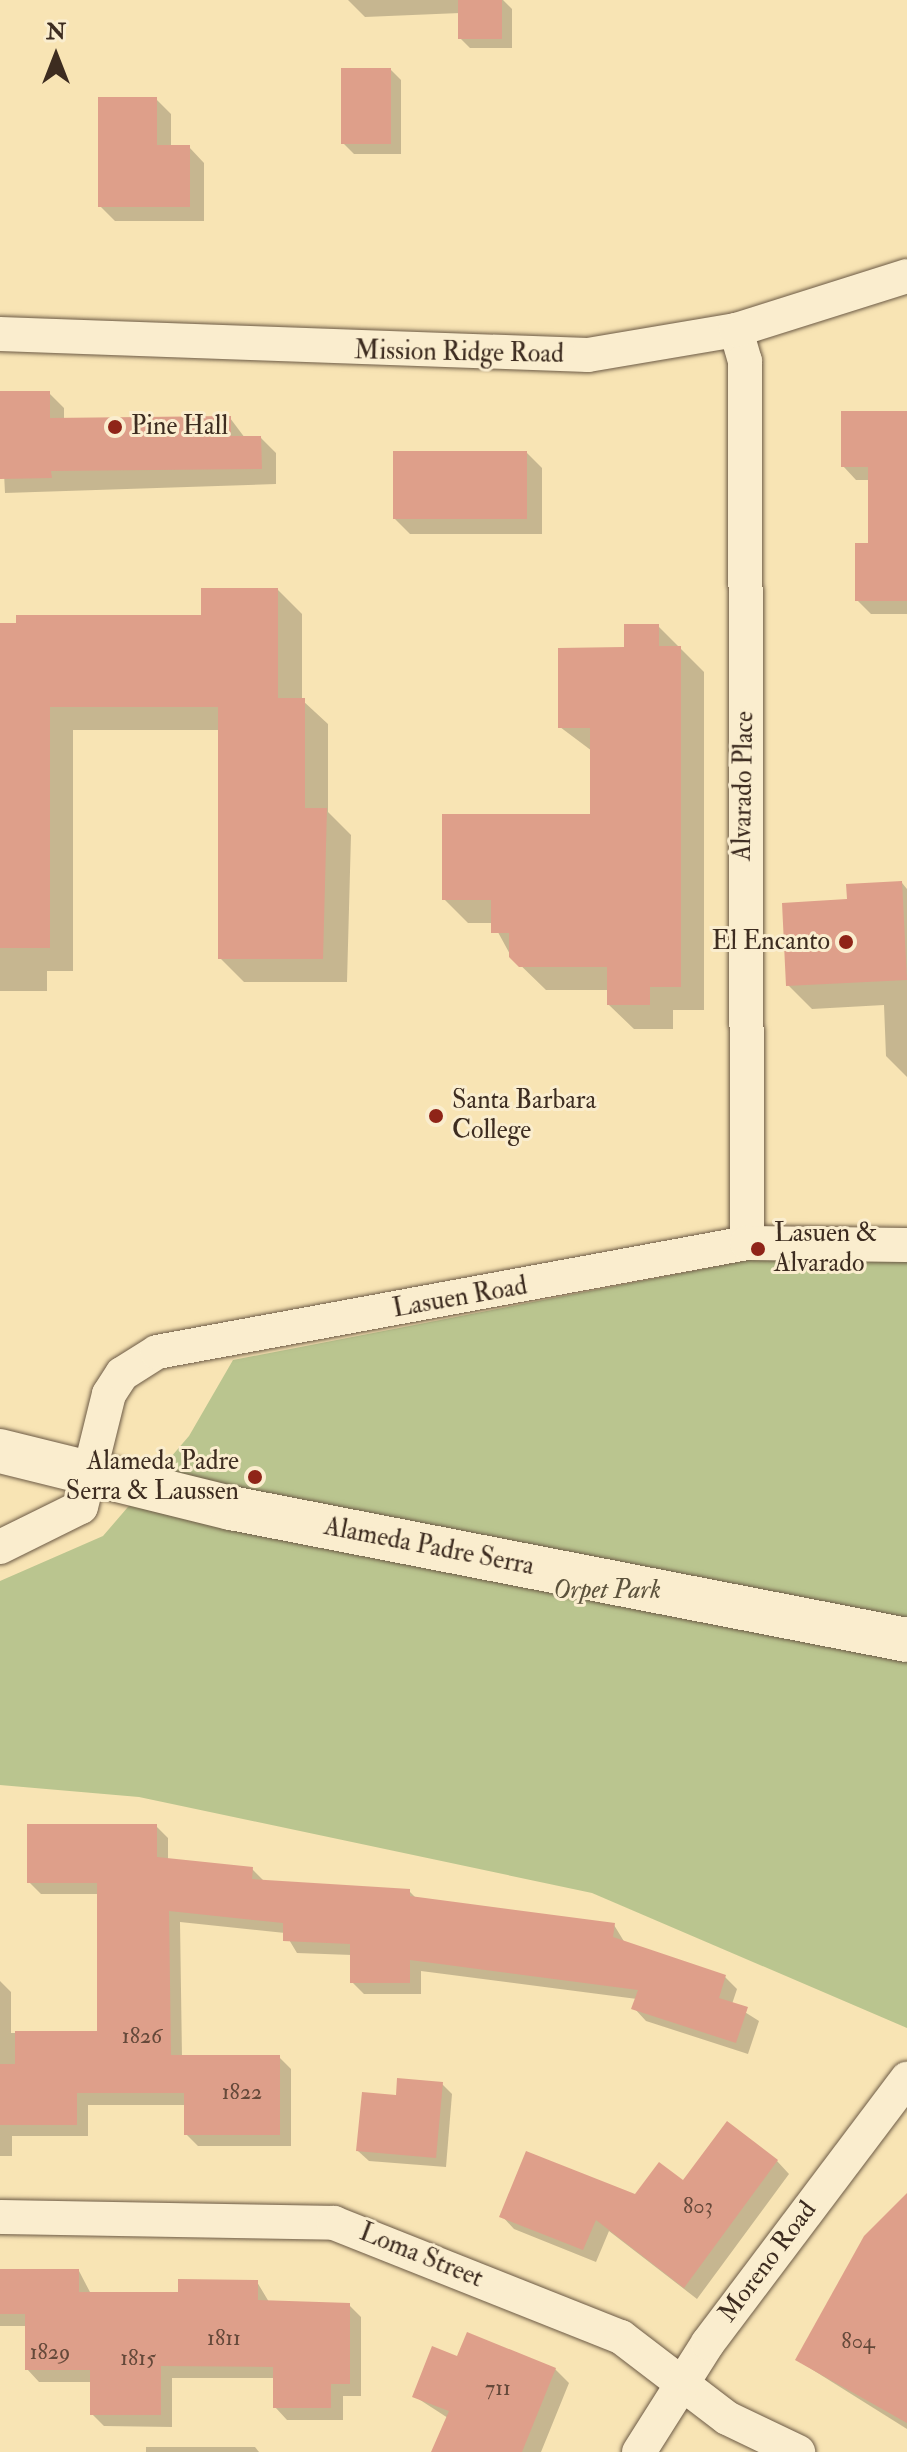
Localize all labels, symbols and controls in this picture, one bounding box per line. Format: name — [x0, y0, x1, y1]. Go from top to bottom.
north arrow — [16, 16, 96, 96]
text: N — [46, 18, 66, 46]
street label: Mission Ridge Road — [354, 336, 564, 370]
place label: Pine Hall — [131, 411, 228, 443]
marker: Pine Hall — [106, 418, 124, 436]
street label: Alvarado Place — [727, 711, 761, 861]
place label: El Encanto — [712, 926, 830, 958]
marker: El Encanto — [837, 933, 855, 951]
place label: Santa Barbara College — [452, 1085, 596, 1146]
marker: Santa Barbara College — [427, 1107, 445, 1125]
place label: Lasuen & Alvarado — [774, 1218, 877, 1280]
marker: Lasuen & Alvarado — [749, 1240, 767, 1258]
street label: Lasuen Road — [390, 1271, 530, 1325]
place label: Alameda Padre Serra & Laussen — [66, 1446, 239, 1508]
marker: Alameda Padre Serra & Laussen — [246, 1468, 264, 1486]
street label: Alameda Padre Serra — [321, 1511, 537, 1583]
park label: Orpet Park — [553, 1575, 661, 1607]
house number: 1826 — [122, 2024, 162, 2050]
house number: 1822 — [222, 2080, 262, 2106]
house number: 803 — [683, 2194, 713, 2220]
street label: Moreno Road — [712, 2195, 824, 2329]
street label: Loma Street — [355, 2217, 487, 2295]
house number: 1811 — [207, 2326, 241, 2352]
house number: 804 — [841, 2329, 875, 2355]
house number: 1829 — [30, 2340, 70, 2366]
house number: 1815 — [120, 2346, 156, 2372]
house number: 711 — [485, 2376, 511, 2402]

